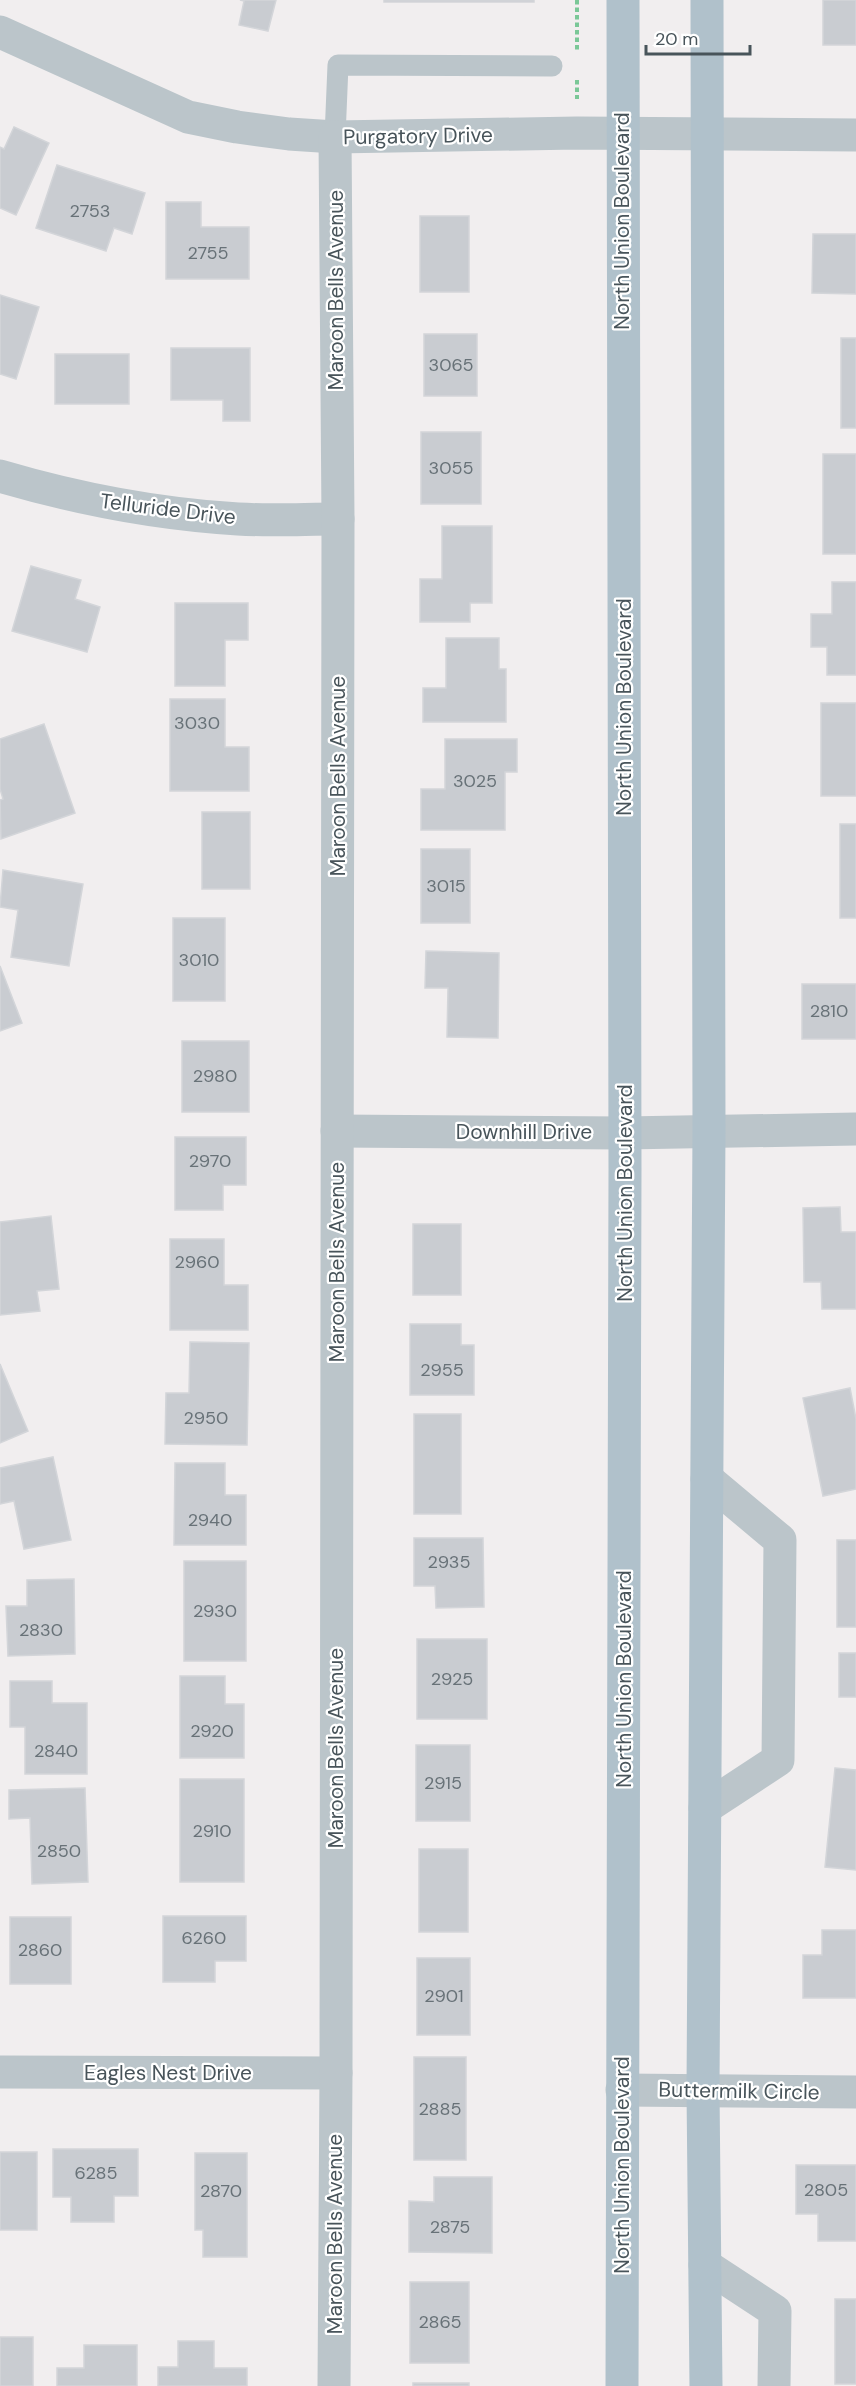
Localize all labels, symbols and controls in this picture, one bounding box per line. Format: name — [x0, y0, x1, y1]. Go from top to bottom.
scale bar — [646, 18, 750, 56]
text: 20 m — [655, 27, 698, 51]
street label: North Union Boulevard — [608, 112, 636, 330]
street label: Purgatory Drive — [343, 121, 493, 151]
street label: Maroon Bells Avenue — [322, 190, 350, 390]
house number: 2753 — [70, 199, 110, 223]
house number: 2755 — [187, 241, 229, 265]
house number: 3065 — [429, 353, 473, 377]
house number: 3055 — [429, 456, 473, 480]
street label: Telluride Drive — [99, 487, 237, 531]
street label: North Union Boulevard — [610, 598, 638, 816]
street label: Maroon Bells Avenue — [324, 676, 352, 876]
house number: 3030 — [174, 711, 220, 735]
house number: 3025 — [453, 769, 497, 793]
house number: 3015 — [426, 874, 466, 898]
house number: 3010 — [179, 948, 219, 972]
house number: 2810 — [810, 999, 848, 1023]
house number: 2980 — [193, 1064, 237, 1088]
street label: North Union Boulevard — [611, 1084, 639, 1302]
street label: Downhill Drive — [456, 1118, 592, 1146]
house number: 2970 — [189, 1149, 231, 1173]
street label: Maroon Bells Avenue — [323, 1162, 351, 1362]
house number: 2960 — [174, 1250, 220, 1274]
house number: 2955 — [420, 1358, 464, 1382]
house number: 2950 — [184, 1406, 228, 1430]
house number: 2940 — [188, 1508, 232, 1532]
house number: 2935 — [428, 1550, 470, 1574]
street label: North Union Boulevard — [610, 1570, 638, 1788]
house number: 2930 — [193, 1599, 237, 1623]
house number: 2830 — [19, 1618, 63, 1642]
street label: Maroon Bells Avenue — [322, 1648, 350, 1848]
house number: 2925 — [431, 1667, 473, 1691]
house number: 2920 — [190, 1719, 234, 1743]
house number: 2840 — [34, 1739, 78, 1763]
house number: 2915 — [424, 1771, 462, 1795]
house number: 2910 — [192, 1819, 232, 1843]
house number: 2850 — [37, 1839, 81, 1863]
house number: 6260 — [182, 1926, 226, 1950]
house number: 2860 — [18, 1938, 62, 1962]
house number: 2901 — [424, 1984, 464, 2008]
street label: North Union Boulevard — [608, 2056, 636, 2274]
street label: Eagles Nest Drive — [84, 2059, 252, 2087]
street label: Buttermilk Circle — [658, 2076, 820, 2106]
house number: 2885 — [419, 2097, 461, 2121]
street label: Maroon Bells Avenue — [321, 2134, 349, 2334]
house number: 6285 — [75, 2161, 117, 2185]
house number: 2805 — [804, 2178, 848, 2202]
house number: 2870 — [200, 2179, 242, 2203]
house number: 2875 — [430, 2215, 470, 2239]
house number: 2865 — [419, 2310, 461, 2334]

